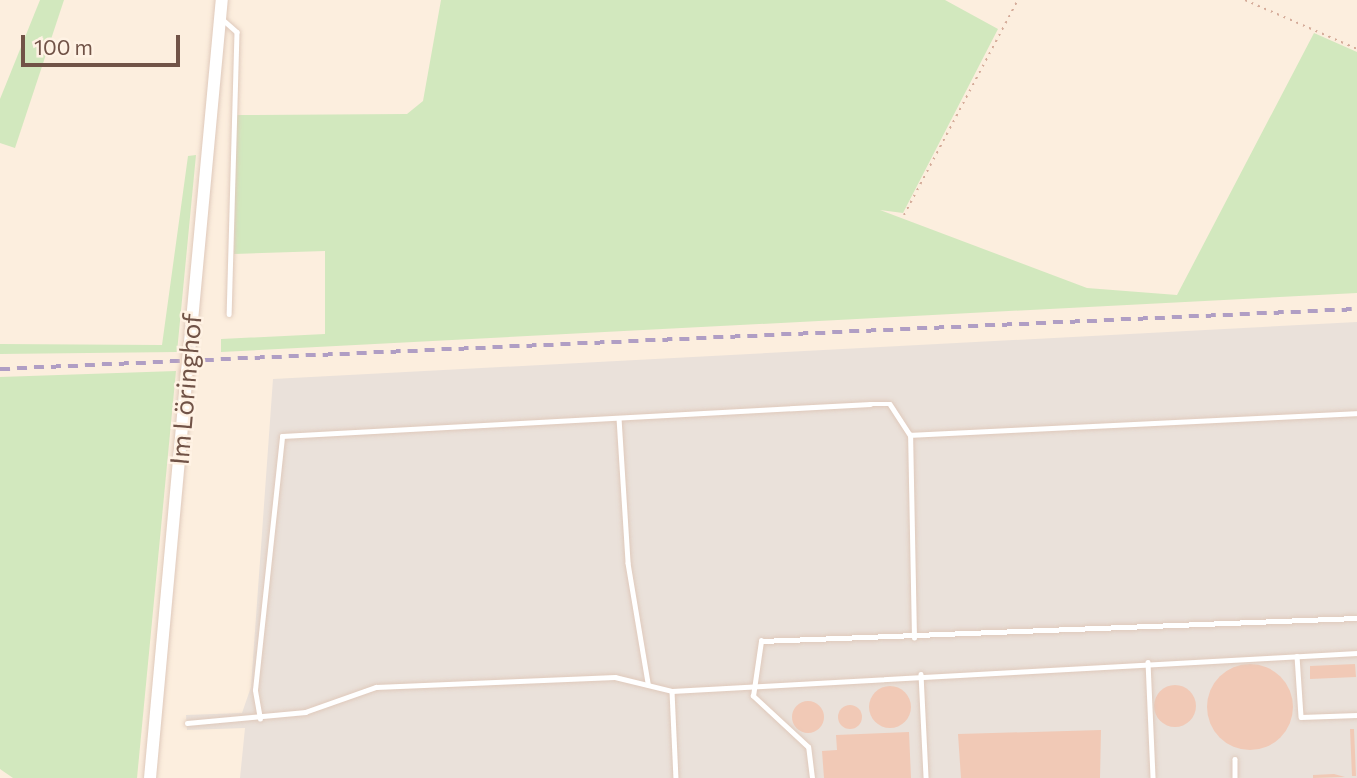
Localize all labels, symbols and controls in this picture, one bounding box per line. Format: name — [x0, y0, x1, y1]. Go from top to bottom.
scale bar — [24, 21, 184, 65]
text: 100 m — [34, 34, 93, 59]
street label: Im Löringhof — [163, 312, 207, 466]

